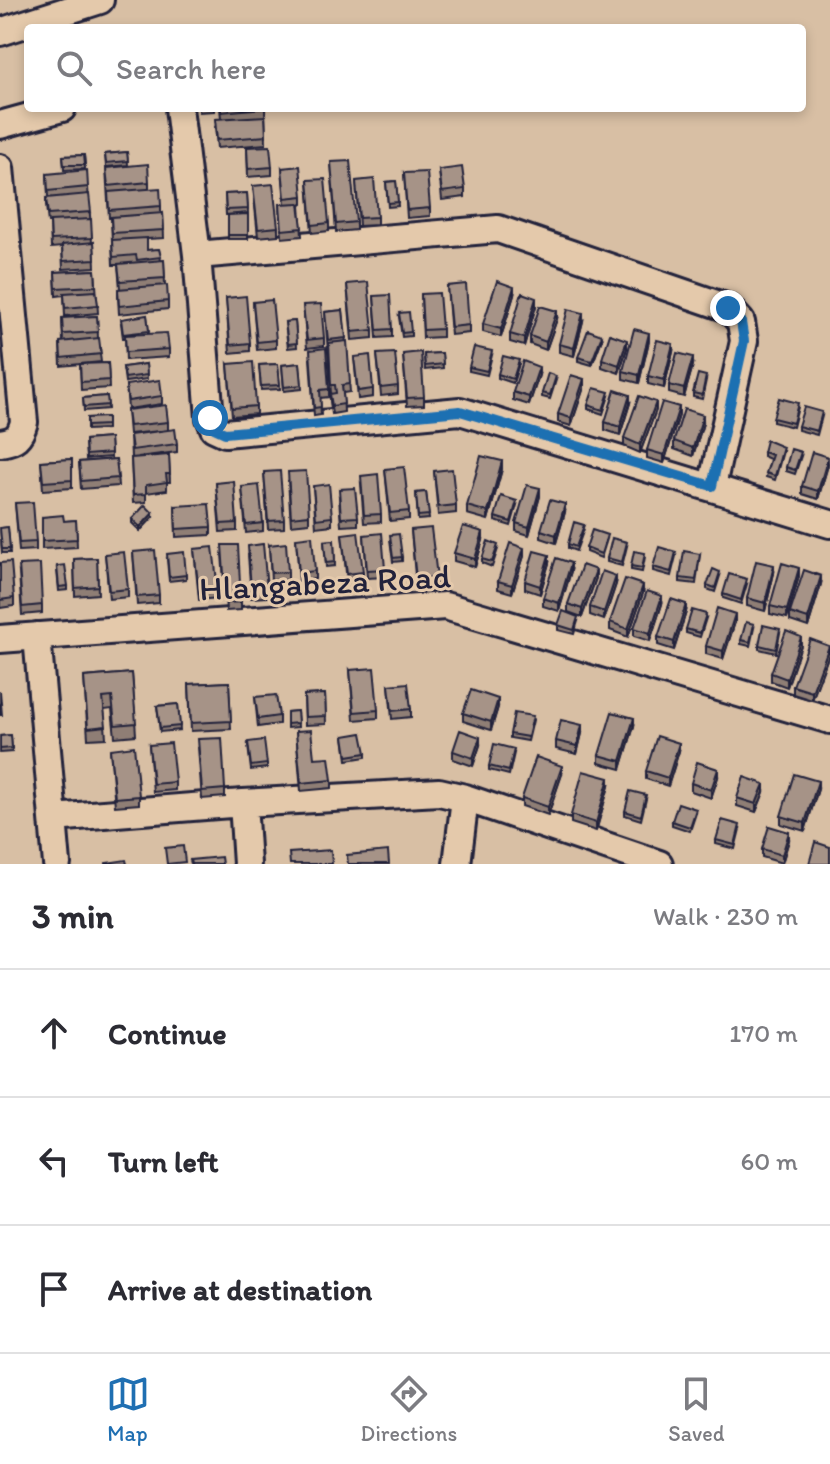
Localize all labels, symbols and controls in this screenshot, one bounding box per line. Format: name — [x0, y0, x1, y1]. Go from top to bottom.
search box — [24, 24, 806, 112]
icon: search — [52, 46, 96, 90]
text: Search here — [116, 50, 266, 87]
route end — [710, 290, 746, 326]
route start — [192, 400, 228, 436]
street label: Hlangabeza Road — [198, 555, 452, 610]
text: 3 min — [32, 896, 114, 937]
text: Walk · 230 m — [653, 900, 798, 932]
icon: ahead — [32, 1011, 76, 1055]
text: Continue — [108, 1015, 227, 1052]
text: 170 m — [729, 1017, 798, 1049]
icon: left — [32, 1139, 76, 1183]
text: Turn left — [108, 1143, 219, 1180]
text: 60 m — [741, 1145, 798, 1177]
icon: arrive — [32, 1267, 76, 1311]
text: Arrive at destination — [108, 1271, 372, 1308]
tab: Map — [106, 1372, 150, 1447]
tab: Directions — [361, 1372, 457, 1447]
tab: Saved — [668, 1372, 724, 1447]

